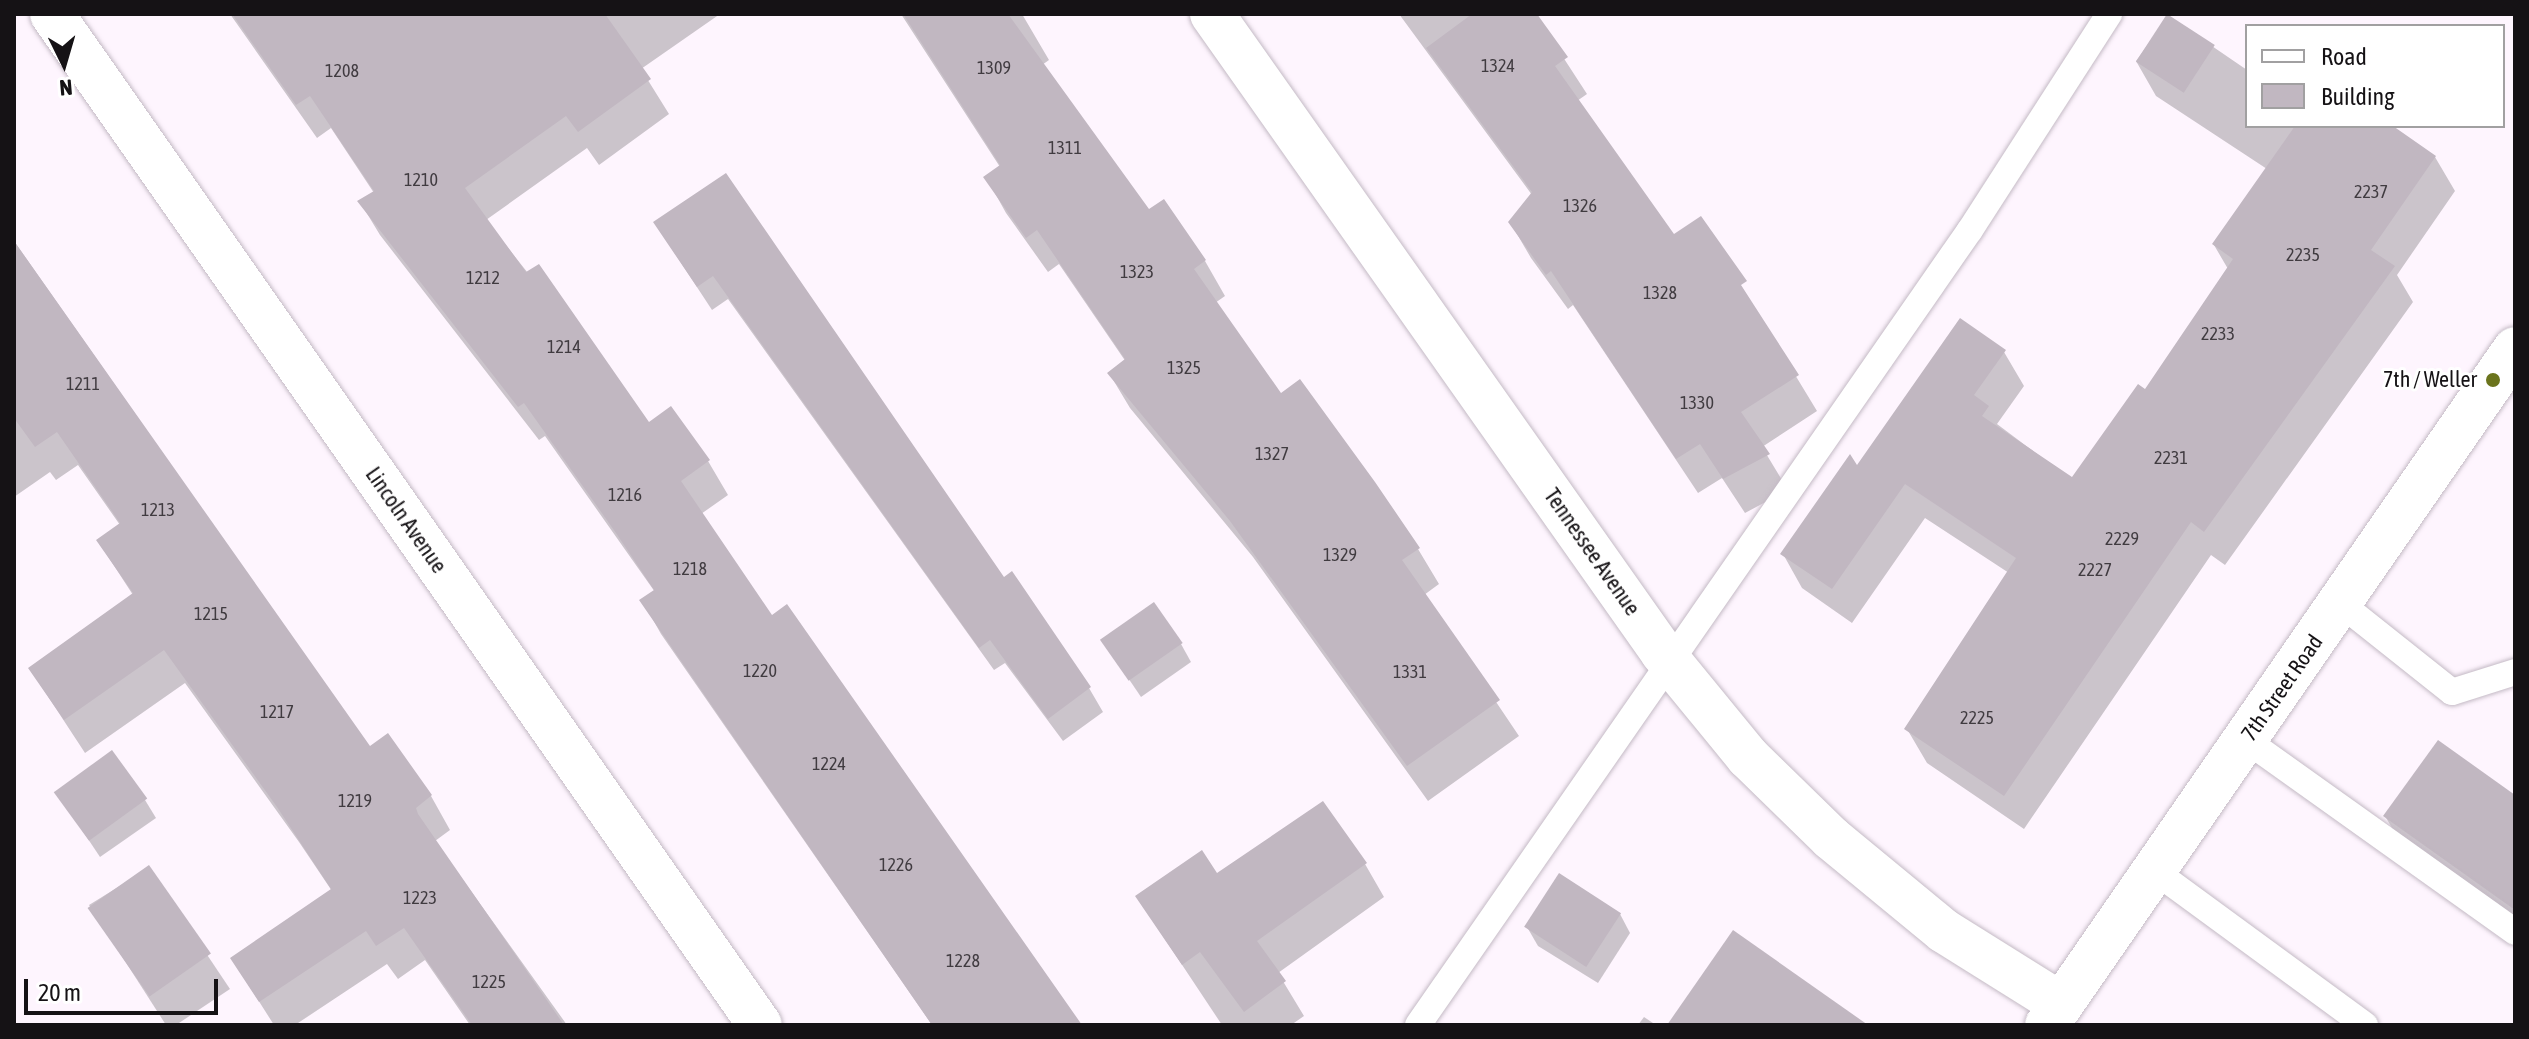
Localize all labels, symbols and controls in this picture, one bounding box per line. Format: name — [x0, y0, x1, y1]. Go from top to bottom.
north arrow — [24, 24, 104, 104]
legend — [2245, 24, 2505, 128]
text: Road — [2321, 43, 2367, 70]
house number: 1324 — [1481, 55, 1515, 77]
house number: 1309 — [977, 57, 1011, 79]
house number: 1208 — [325, 60, 359, 82]
text: N — [58, 74, 74, 101]
text: Building — [2321, 83, 2394, 110]
house number: 1311 — [1048, 137, 1082, 159]
house number: 1210 — [404, 169, 438, 191]
house number: 2237 — [2354, 181, 2388, 203]
house number: 1326 — [1563, 195, 1597, 217]
house number: 2235 — [2286, 244, 2320, 266]
house number: 1323 — [1120, 261, 1154, 283]
house number: 1212 — [466, 267, 500, 289]
house number: 1328 — [1643, 282, 1677, 304]
house number: 2233 — [2201, 323, 2235, 345]
house number: 1214 — [547, 336, 581, 358]
house number: 1325 — [1167, 357, 1201, 379]
place label: 7th / Weller — [2383, 367, 2477, 393]
marker: 7th / Weller — [2484, 371, 2502, 389]
house number: 1211 — [66, 373, 100, 395]
house number: 1330 — [1680, 392, 1714, 414]
house number: 1327 — [1255, 443, 1289, 465]
house number: 2231 — [2154, 447, 2188, 469]
street label: Lincoln Avenue — [360, 462, 452, 578]
street label: Tennessee Avenue — [1538, 483, 1646, 621]
house number: 1216 — [608, 484, 642, 506]
house number: 1213 — [141, 499, 175, 521]
house number: 2229 — [2105, 528, 2139, 550]
house number: 1329 — [1323, 544, 1357, 566]
house number: 1218 — [673, 558, 707, 580]
house number: 2227 — [2078, 559, 2112, 581]
house number: 1215 — [194, 603, 228, 625]
street label: 7th Street Road — [2236, 630, 2328, 746]
house number: 1220 — [743, 660, 777, 682]
house number: 1331 — [1393, 661, 1427, 683]
house number: 1217 — [260, 701, 294, 723]
house number: 2225 — [1960, 707, 1994, 729]
house number: 1224 — [812, 753, 846, 775]
house number: 1219 — [338, 790, 372, 812]
house number: 1226 — [879, 854, 913, 876]
house number: 1223 — [403, 887, 437, 909]
house number: 1228 — [946, 950, 980, 972]
scale bar — [28, 963, 222, 1013]
house number: 1225 — [472, 971, 506, 993]
text: 20 m — [38, 979, 81, 1006]

